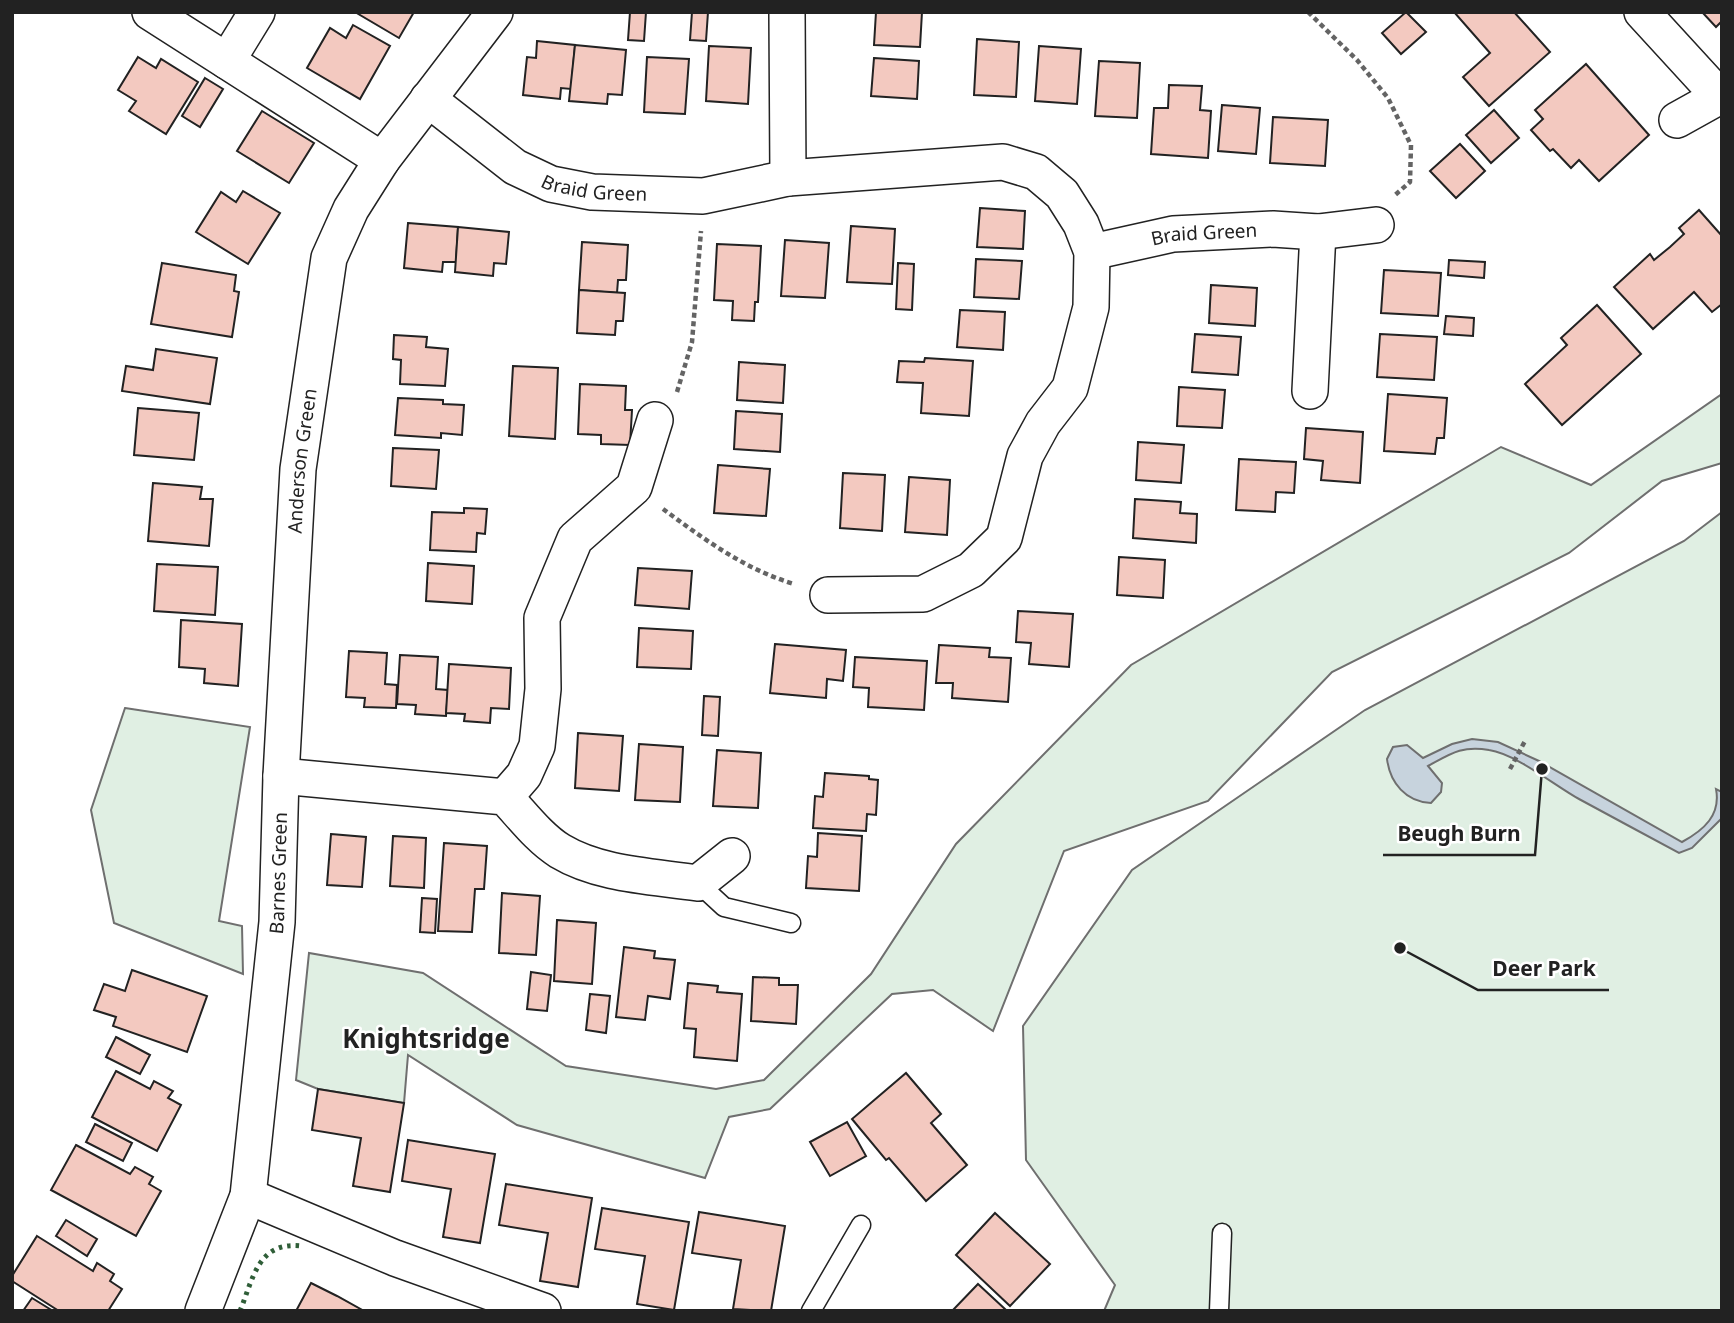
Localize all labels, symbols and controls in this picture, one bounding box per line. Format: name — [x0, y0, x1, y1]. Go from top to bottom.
street label: Braid Green — [537, 168, 648, 207]
street label: Braid Green — [1148, 217, 1258, 252]
street label: Anderson Green — [281, 387, 323, 534]
street label: Barnes Green — [263, 812, 293, 935]
callout: Beugh Burn — [1383, 813, 1535, 855]
text: Beugh Burn — [1397, 819, 1521, 847]
callout: Deer Park — [1478, 948, 1609, 990]
text: Deer Park — [1492, 954, 1597, 982]
district label: Knightsridge — [342, 1020, 510, 1056]

